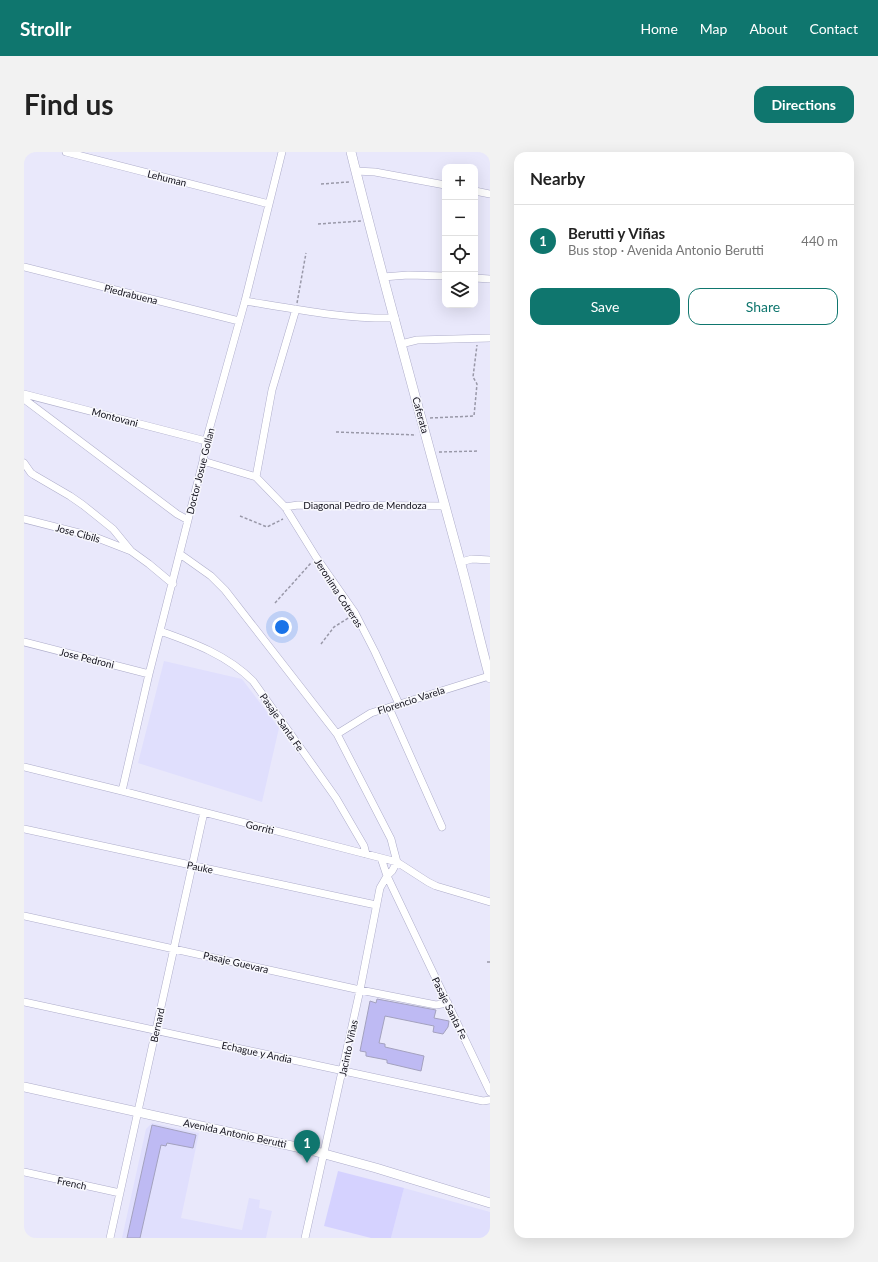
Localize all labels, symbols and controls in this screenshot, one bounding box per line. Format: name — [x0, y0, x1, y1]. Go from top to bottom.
text: Strollr — [20, 17, 71, 40]
text: Home — [640, 20, 678, 37]
text: Map — [700, 20, 727, 37]
text: About — [749, 20, 787, 37]
text: Contact — [809, 20, 858, 37]
button: Directions — [754, 86, 854, 123]
text: Find us — [24, 87, 114, 121]
map controls — [442, 164, 478, 308]
button: + — [442, 164, 478, 200]
street label: Lehuman — [146, 167, 188, 189]
text: Nearby — [530, 168, 585, 189]
button: − — [442, 200, 478, 236]
text: Berutti y Viñas — [568, 224, 665, 242]
text: 1 — [539, 233, 547, 249]
text: 440 m — [801, 233, 838, 249]
button: locate — [442, 236, 478, 272]
text: Bus stop · Avenida Antonio Berutti — [568, 242, 764, 258]
button: layers — [442, 272, 478, 308]
street label: Piedrabuena — [103, 282, 159, 306]
button: Save — [530, 288, 680, 325]
button: Share — [688, 288, 838, 325]
street label: Caferata — [410, 395, 432, 435]
street label: Montovani — [91, 405, 139, 429]
street label: Doctor Josue Gollan — [183, 427, 217, 515]
street label: Diagonal Pedro de Mendoza — [303, 499, 427, 511]
street label: Jose Cibils — [54, 521, 102, 545]
street label: Jeronima Cotreras — [312, 556, 366, 630]
your location — [272, 617, 292, 637]
street label: Jose Pedroni — [59, 645, 115, 671]
street label: Florencio Varela — [376, 683, 446, 717]
street label: Pasaje Santa Fe — [258, 691, 306, 753]
street label: Gorriti — [245, 818, 275, 836]
street label: Pauke — [186, 858, 214, 876]
street label: Pasaje Guevara — [202, 949, 270, 975]
street label: Pasaje Santa Fe — [430, 975, 470, 1041]
street label: Bernard — [148, 1007, 166, 1043]
street label: Jacinto Viñas — [336, 1019, 360, 1077]
street label: Echague y Andia — [221, 1039, 293, 1065]
street label: Avenida Antonio Berutti — [182, 1116, 288, 1150]
pin: 1 — [294, 1130, 320, 1163]
street label: French — [56, 1174, 88, 1192]

